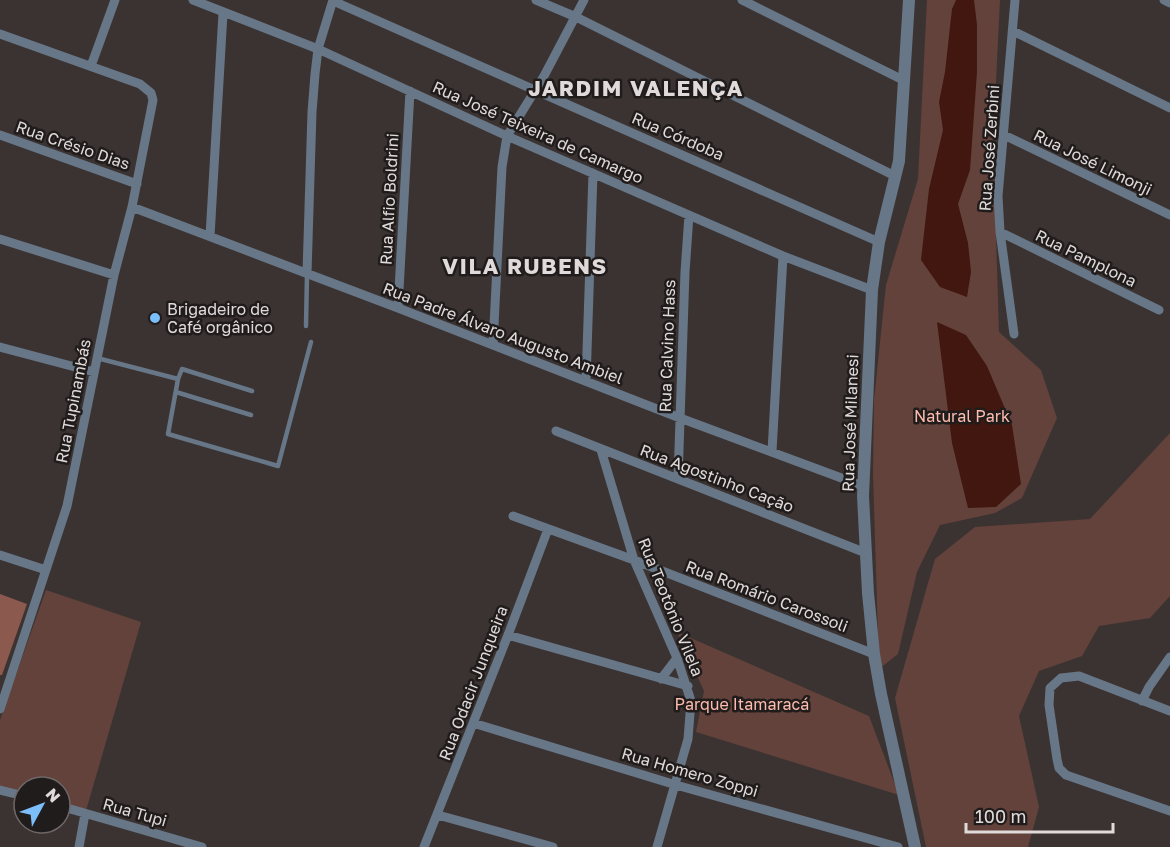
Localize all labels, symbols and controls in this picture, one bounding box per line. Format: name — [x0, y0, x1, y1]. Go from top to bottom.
district label: JARDIM VALENÇA — [528, 74, 744, 101]
street label: Rua José Teixeira de Camargo — [430, 76, 646, 188]
street label: Rua José Zerbini — [975, 84, 1003, 212]
street label: Rua Córdoba — [629, 108, 727, 164]
street label: Rua Crésio Dias — [14, 116, 132, 174]
street label: Rua José Limonji — [1031, 125, 1155, 199]
street label: Rua Alfio Boldrini — [376, 133, 402, 265]
street label: Rua Pamplona — [1032, 225, 1140, 291]
district label: VILA RUBENS — [442, 252, 608, 279]
street label: Rua Padre Álvaro Augusto Ambiel — [380, 278, 626, 388]
street label: Rua Calvino Hass — [655, 279, 679, 413]
place label: Brigadeiro de Café orgânico — [167, 299, 273, 337]
marker: Brigadeiro de Café orgânico — [148, 311, 162, 325]
street label: Rua Tupinambás — [51, 337, 95, 465]
street label: Rua José Milanesi — [838, 354, 862, 492]
park label: Natural Park — [914, 406, 1010, 426]
street label: Rua Agostinho Cação — [637, 439, 797, 517]
street label: Rua Teotônio Vilela — [634, 535, 708, 679]
street label: Rua Romário Carossoli — [683, 556, 851, 636]
street label: Rua Odacir Junqueira — [434, 603, 512, 763]
park label: Parque Itamaracá — [675, 694, 809, 714]
street label: Rua Homero Zoppi — [619, 743, 761, 801]
north arrow — [12, 775, 72, 835]
text: N — [42, 784, 65, 806]
street label: Rua Tupi — [101, 793, 169, 831]
scale bar — [966, 796, 1113, 834]
text: 100 m — [975, 805, 1026, 827]

